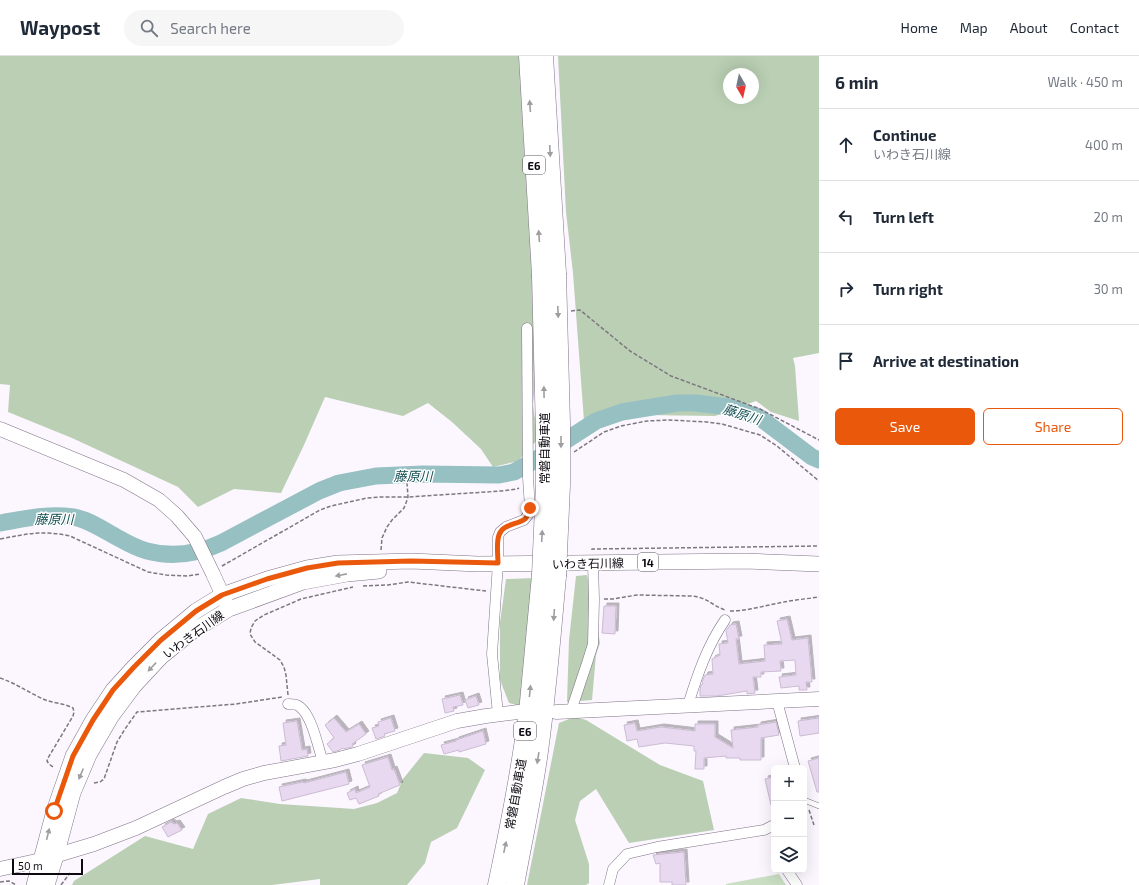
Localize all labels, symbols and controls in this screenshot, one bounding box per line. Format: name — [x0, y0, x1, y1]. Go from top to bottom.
search box — [124, 10, 404, 46]
text: Waypost — [20, 16, 100, 39]
icon: search — [138, 17, 160, 39]
text: Search here — [170, 19, 251, 37]
text: Home — [901, 19, 938, 36]
text: Map — [960, 19, 988, 36]
text: About — [1010, 19, 1048, 36]
text: Contact — [1070, 19, 1119, 36]
north arrow — [723, 68, 759, 104]
text: 6 min — [835, 72, 879, 92]
text: Walk · 450 m — [1047, 74, 1123, 90]
one-way arrow — [527, 100, 534, 112]
text: Continue — [873, 126, 936, 144]
icon: ahead — [835, 134, 857, 156]
text: 400 m — [1085, 137, 1123, 153]
one-way arrow — [546, 145, 553, 157]
text: いわき石川線 — [873, 146, 951, 162]
road number: E6 — [523, 156, 545, 174]
icon: left — [835, 206, 857, 228]
text: Turn left — [873, 208, 934, 226]
text: 20 m — [1094, 209, 1123, 225]
one-way arrow — [535, 230, 542, 242]
icon: right — [835, 278, 857, 300]
text: Turn right — [873, 280, 943, 298]
text: 30 m — [1094, 281, 1123, 297]
one-way arrow — [555, 306, 561, 319]
icon: arrive — [835, 350, 857, 372]
text: Arrive at destination — [873, 352, 1019, 370]
one-way arrow — [541, 385, 547, 398]
water label: 藤原川 — [721, 400, 765, 428]
button: Save — [835, 408, 975, 445]
button: Share — [983, 408, 1123, 445]
street label: 常磐自動車道 — [537, 412, 551, 484]
one-way arrow — [558, 436, 564, 449]
water label: 藤原川 — [393, 468, 434, 484]
route end — [521, 499, 539, 517]
water label: 藤原川 — [34, 511, 75, 527]
one-way arrow — [539, 530, 546, 542]
road number: 14 — [638, 553, 658, 571]
street label: いわき石川線 — [552, 555, 624, 571]
one-way arrow — [335, 572, 347, 578]
street label: いわき石川線 — [160, 607, 226, 661]
one-way arrow — [550, 609, 557, 621]
one-way arrow — [148, 662, 157, 672]
one-way arrow — [527, 685, 533, 697]
road number: E6 — [514, 722, 536, 740]
one-way arrow — [535, 752, 541, 764]
street label: 常磐自動車道 — [502, 757, 528, 831]
map controls — [771, 765, 807, 873]
button: + — [771, 765, 807, 801]
one-way arrow — [78, 769, 84, 780]
button: − — [771, 801, 807, 837]
route start — [45, 802, 63, 820]
one-way arrow — [45, 828, 51, 840]
button: layers — [771, 837, 807, 873]
one-way arrow — [503, 841, 509, 853]
scale bar — [12, 857, 83, 876]
text: 50 m — [18, 859, 43, 872]

